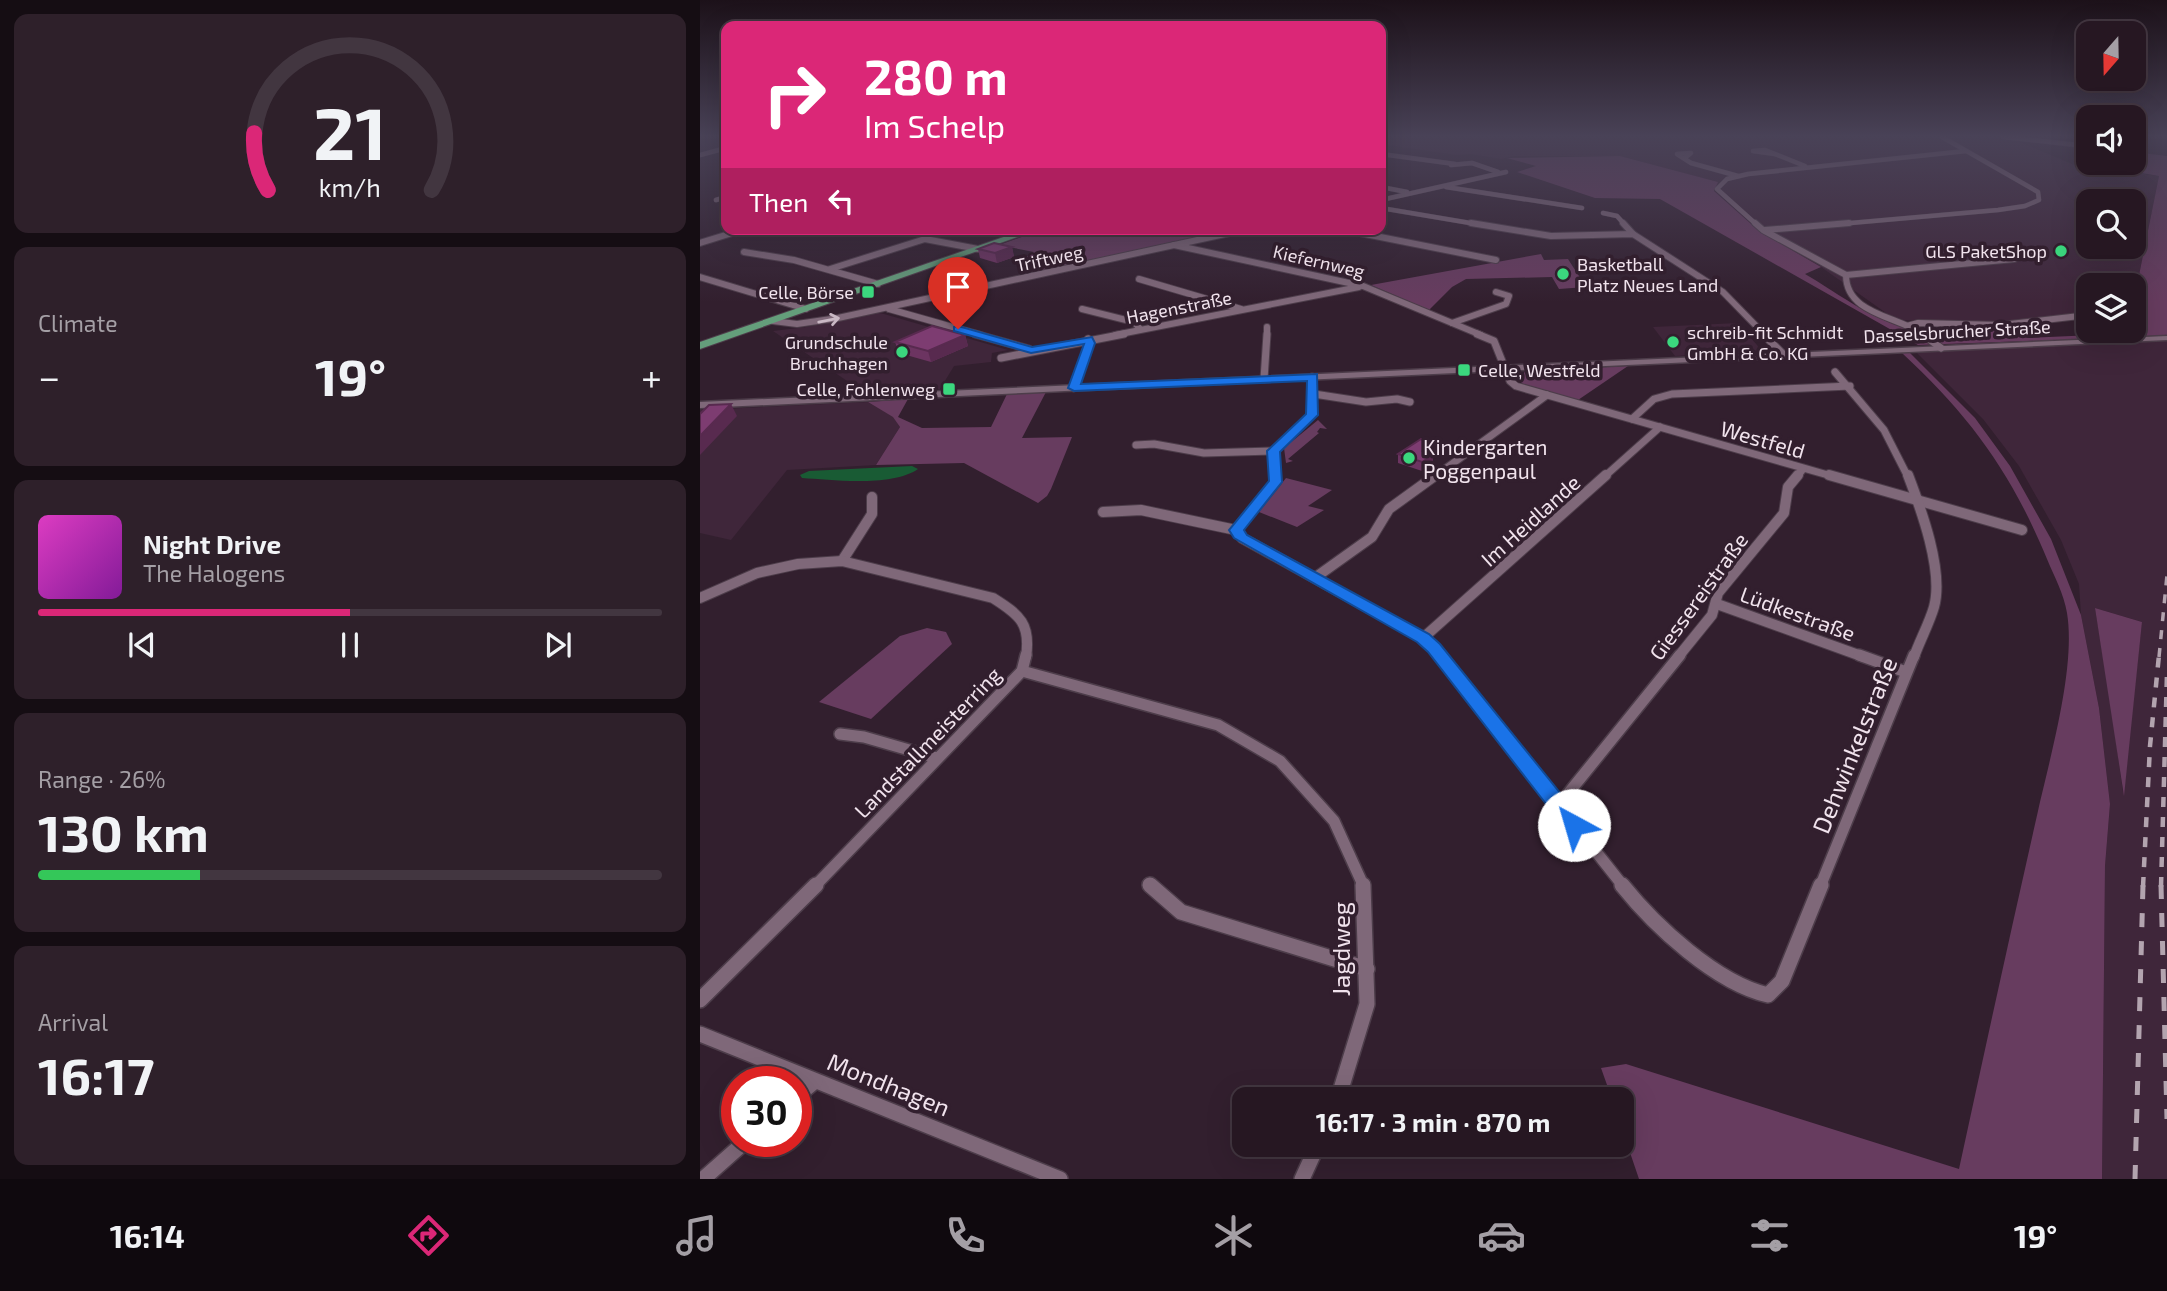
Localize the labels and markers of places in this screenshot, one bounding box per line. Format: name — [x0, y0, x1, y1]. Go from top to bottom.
place label: GLS PaketShop — [1925, 240, 2047, 262]
marker: GLS PaketShop — [2053, 243, 2069, 259]
place label: Basketball Platz Neues Land — [1577, 253, 1718, 296]
pin — [928, 257, 988, 329]
marker: Basketball Platz Neues Land — [1555, 266, 1571, 282]
place label: Celle, Börse — [758, 281, 854, 303]
marker: Celle, Börse — [860, 284, 876, 300]
place label: schreib-fit Schmidt GmbH & Co. KG — [1687, 321, 1843, 364]
place label: Grundschule Bruchhagen — [785, 331, 888, 374]
marker: schreib-fit Schmidt GmbH & Co. KG — [1665, 334, 1681, 350]
marker: Grundschule Bruchhagen — [894, 344, 910, 360]
place label: Celle, Westfeld — [1478, 359, 1601, 381]
marker: Celle, Westfeld — [1456, 362, 1472, 378]
place label: Celle, Fohlenweg — [797, 378, 935, 400]
marker: Celle, Fohlenweg — [941, 381, 957, 397]
place label: Kindergarten Poggenpaul — [1423, 434, 1548, 483]
marker: Kindergarten Poggenpaul — [1401, 450, 1417, 466]

